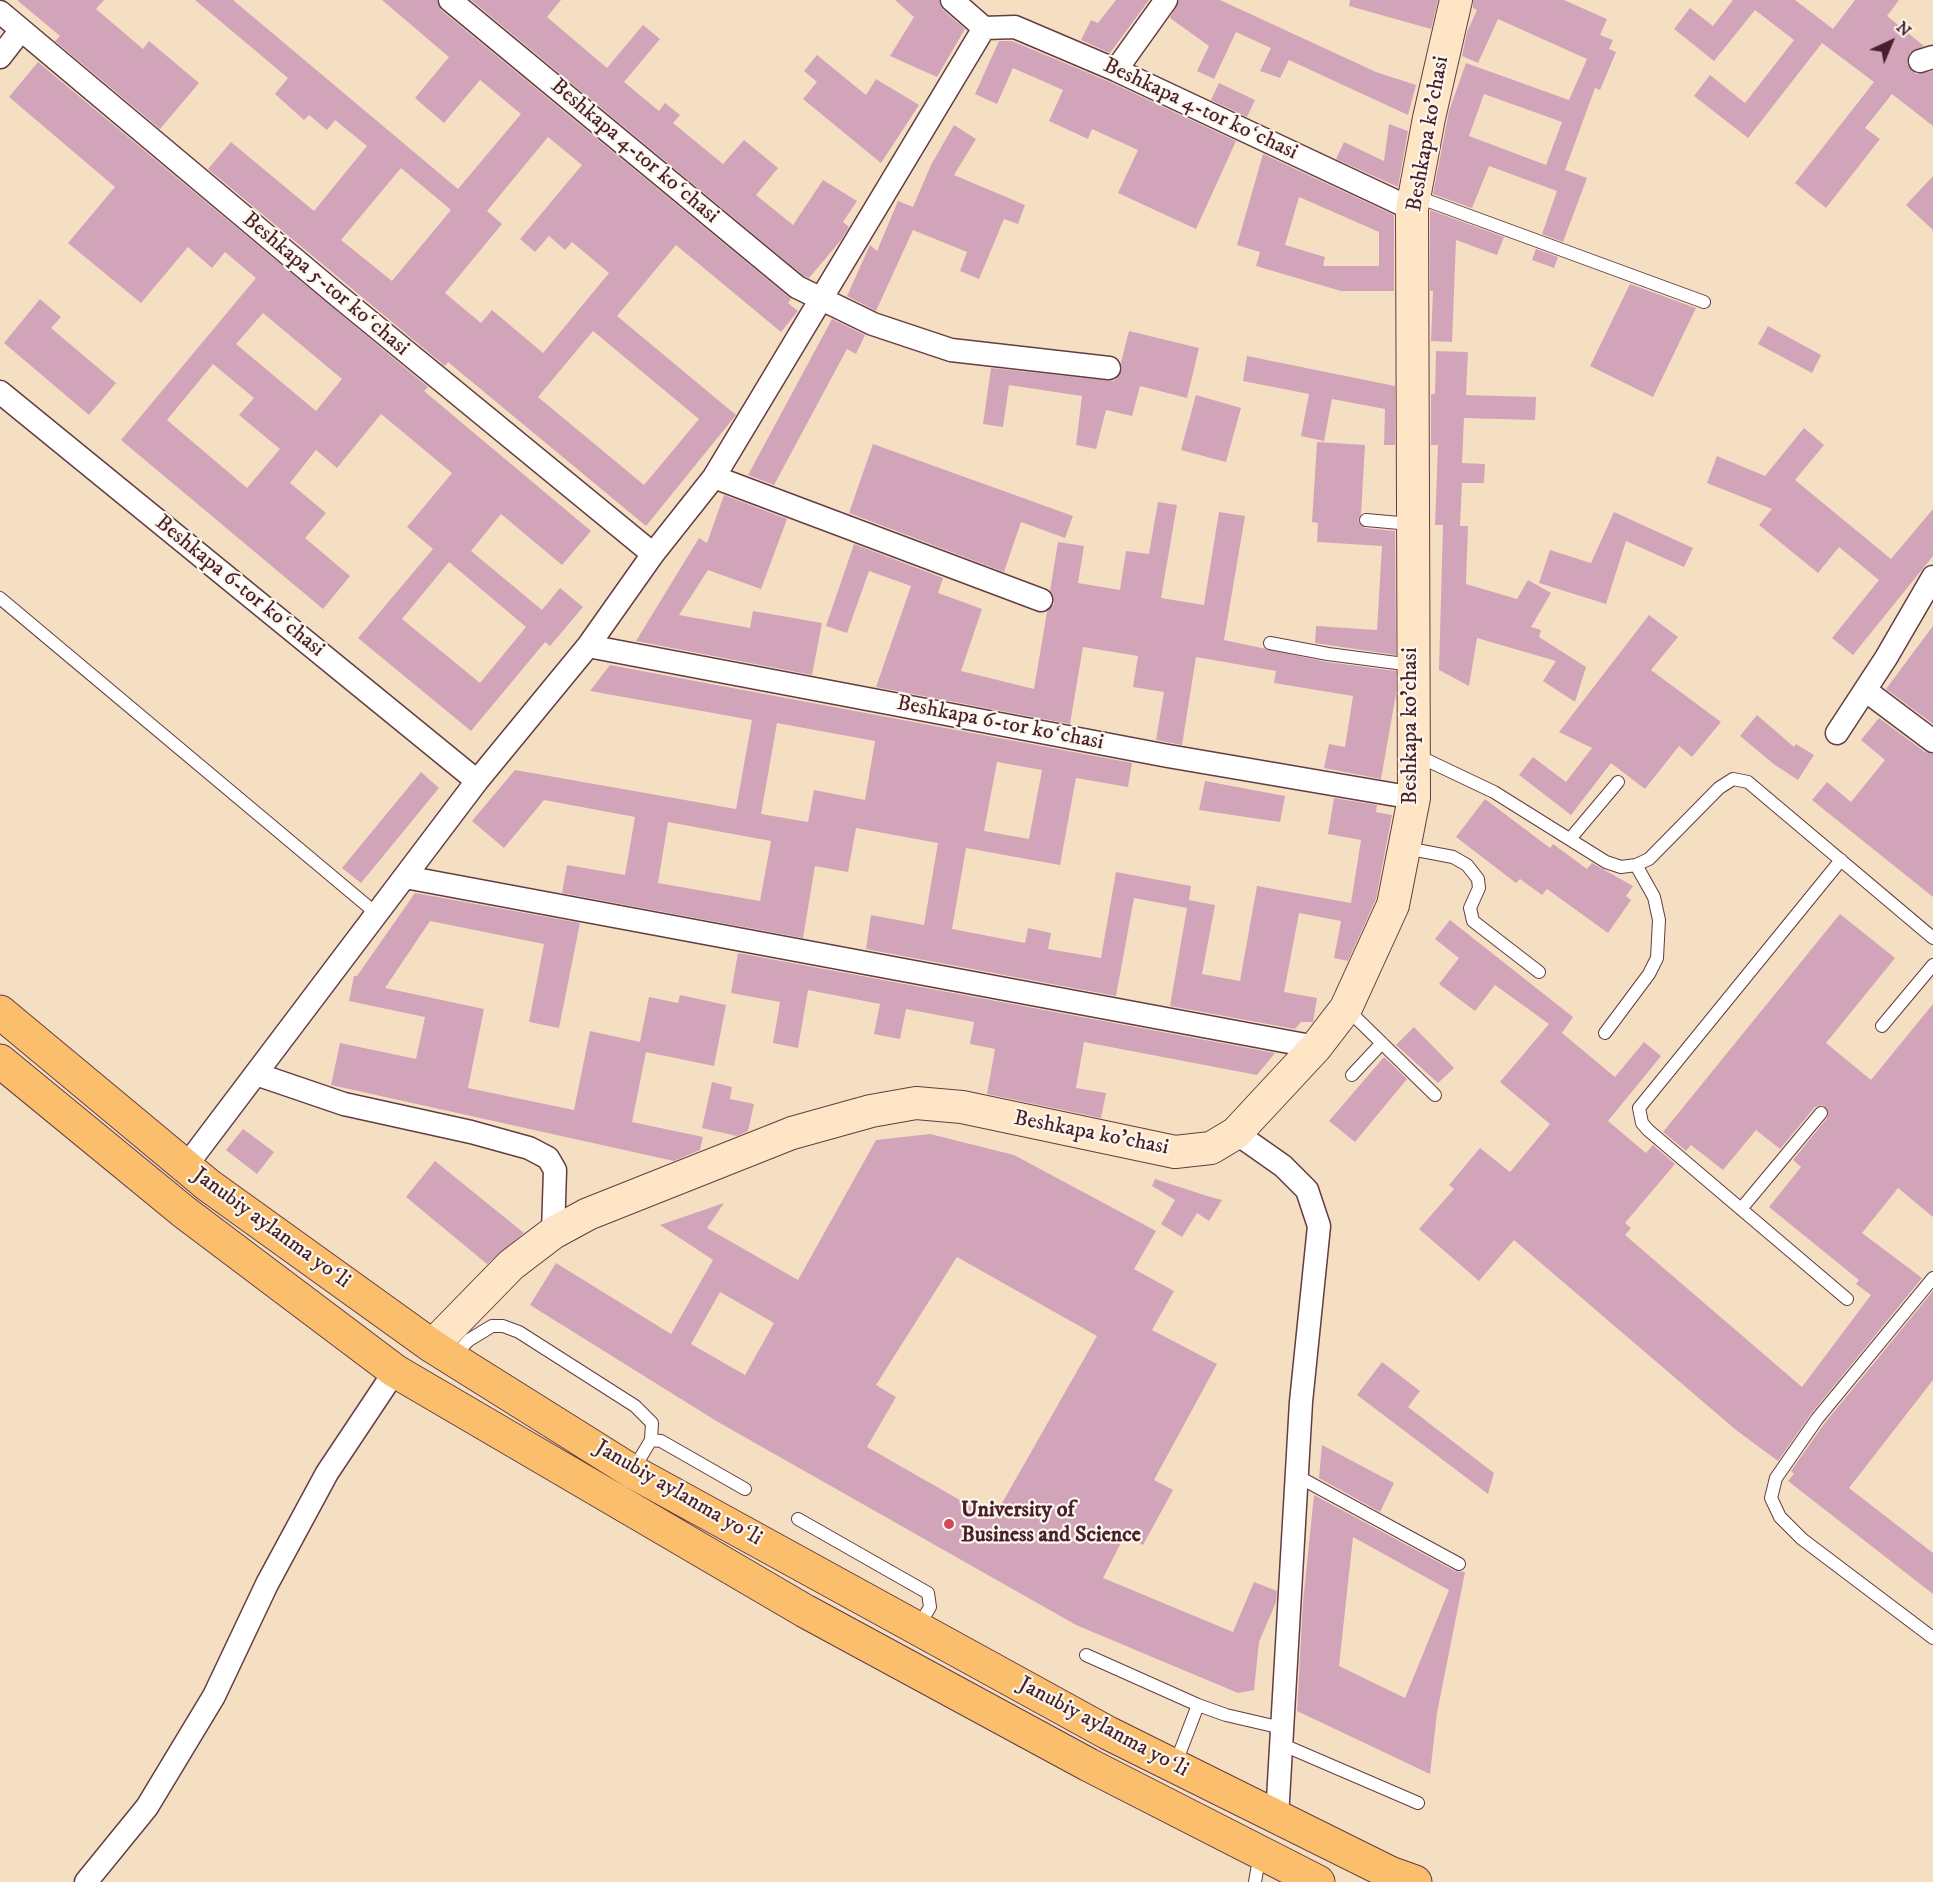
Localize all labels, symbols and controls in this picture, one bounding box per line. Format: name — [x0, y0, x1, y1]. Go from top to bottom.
north arrow — [1861, 12, 1921, 72]
text: N — [1892, 17, 1915, 41]
street label: Beshkapa 4-tor koʻchasi — [1099, 53, 1301, 167]
street label: Beshkapa ko'chasi — [1402, 54, 1456, 214]
street label: Beshkapa 4-tor koʻchasi — [544, 74, 724, 230]
street label: Beshkapa 5-tor koʻchasi — [236, 207, 414, 363]
street label: Beshkapa 6-tor koʻchasi — [149, 511, 329, 663]
street label: Beshkapa ko'chasi — [1398, 647, 1424, 805]
street label: Beshkapa 6-tor koʻchasi — [894, 691, 1106, 757]
street label: Beshkapa ko'chasi — [1011, 1106, 1171, 1162]
street label: Janubiy aylanma yoʻli — [187, 1163, 355, 1295]
street label: Janubiy aylanma yoʻli — [590, 1435, 766, 1553]
place label: University of Business and Science — [961, 1498, 1141, 1550]
marker: University of Business and Science — [942, 1517, 956, 1531]
street label: Janubiy aylanma yoʻli — [1013, 1672, 1193, 1784]

